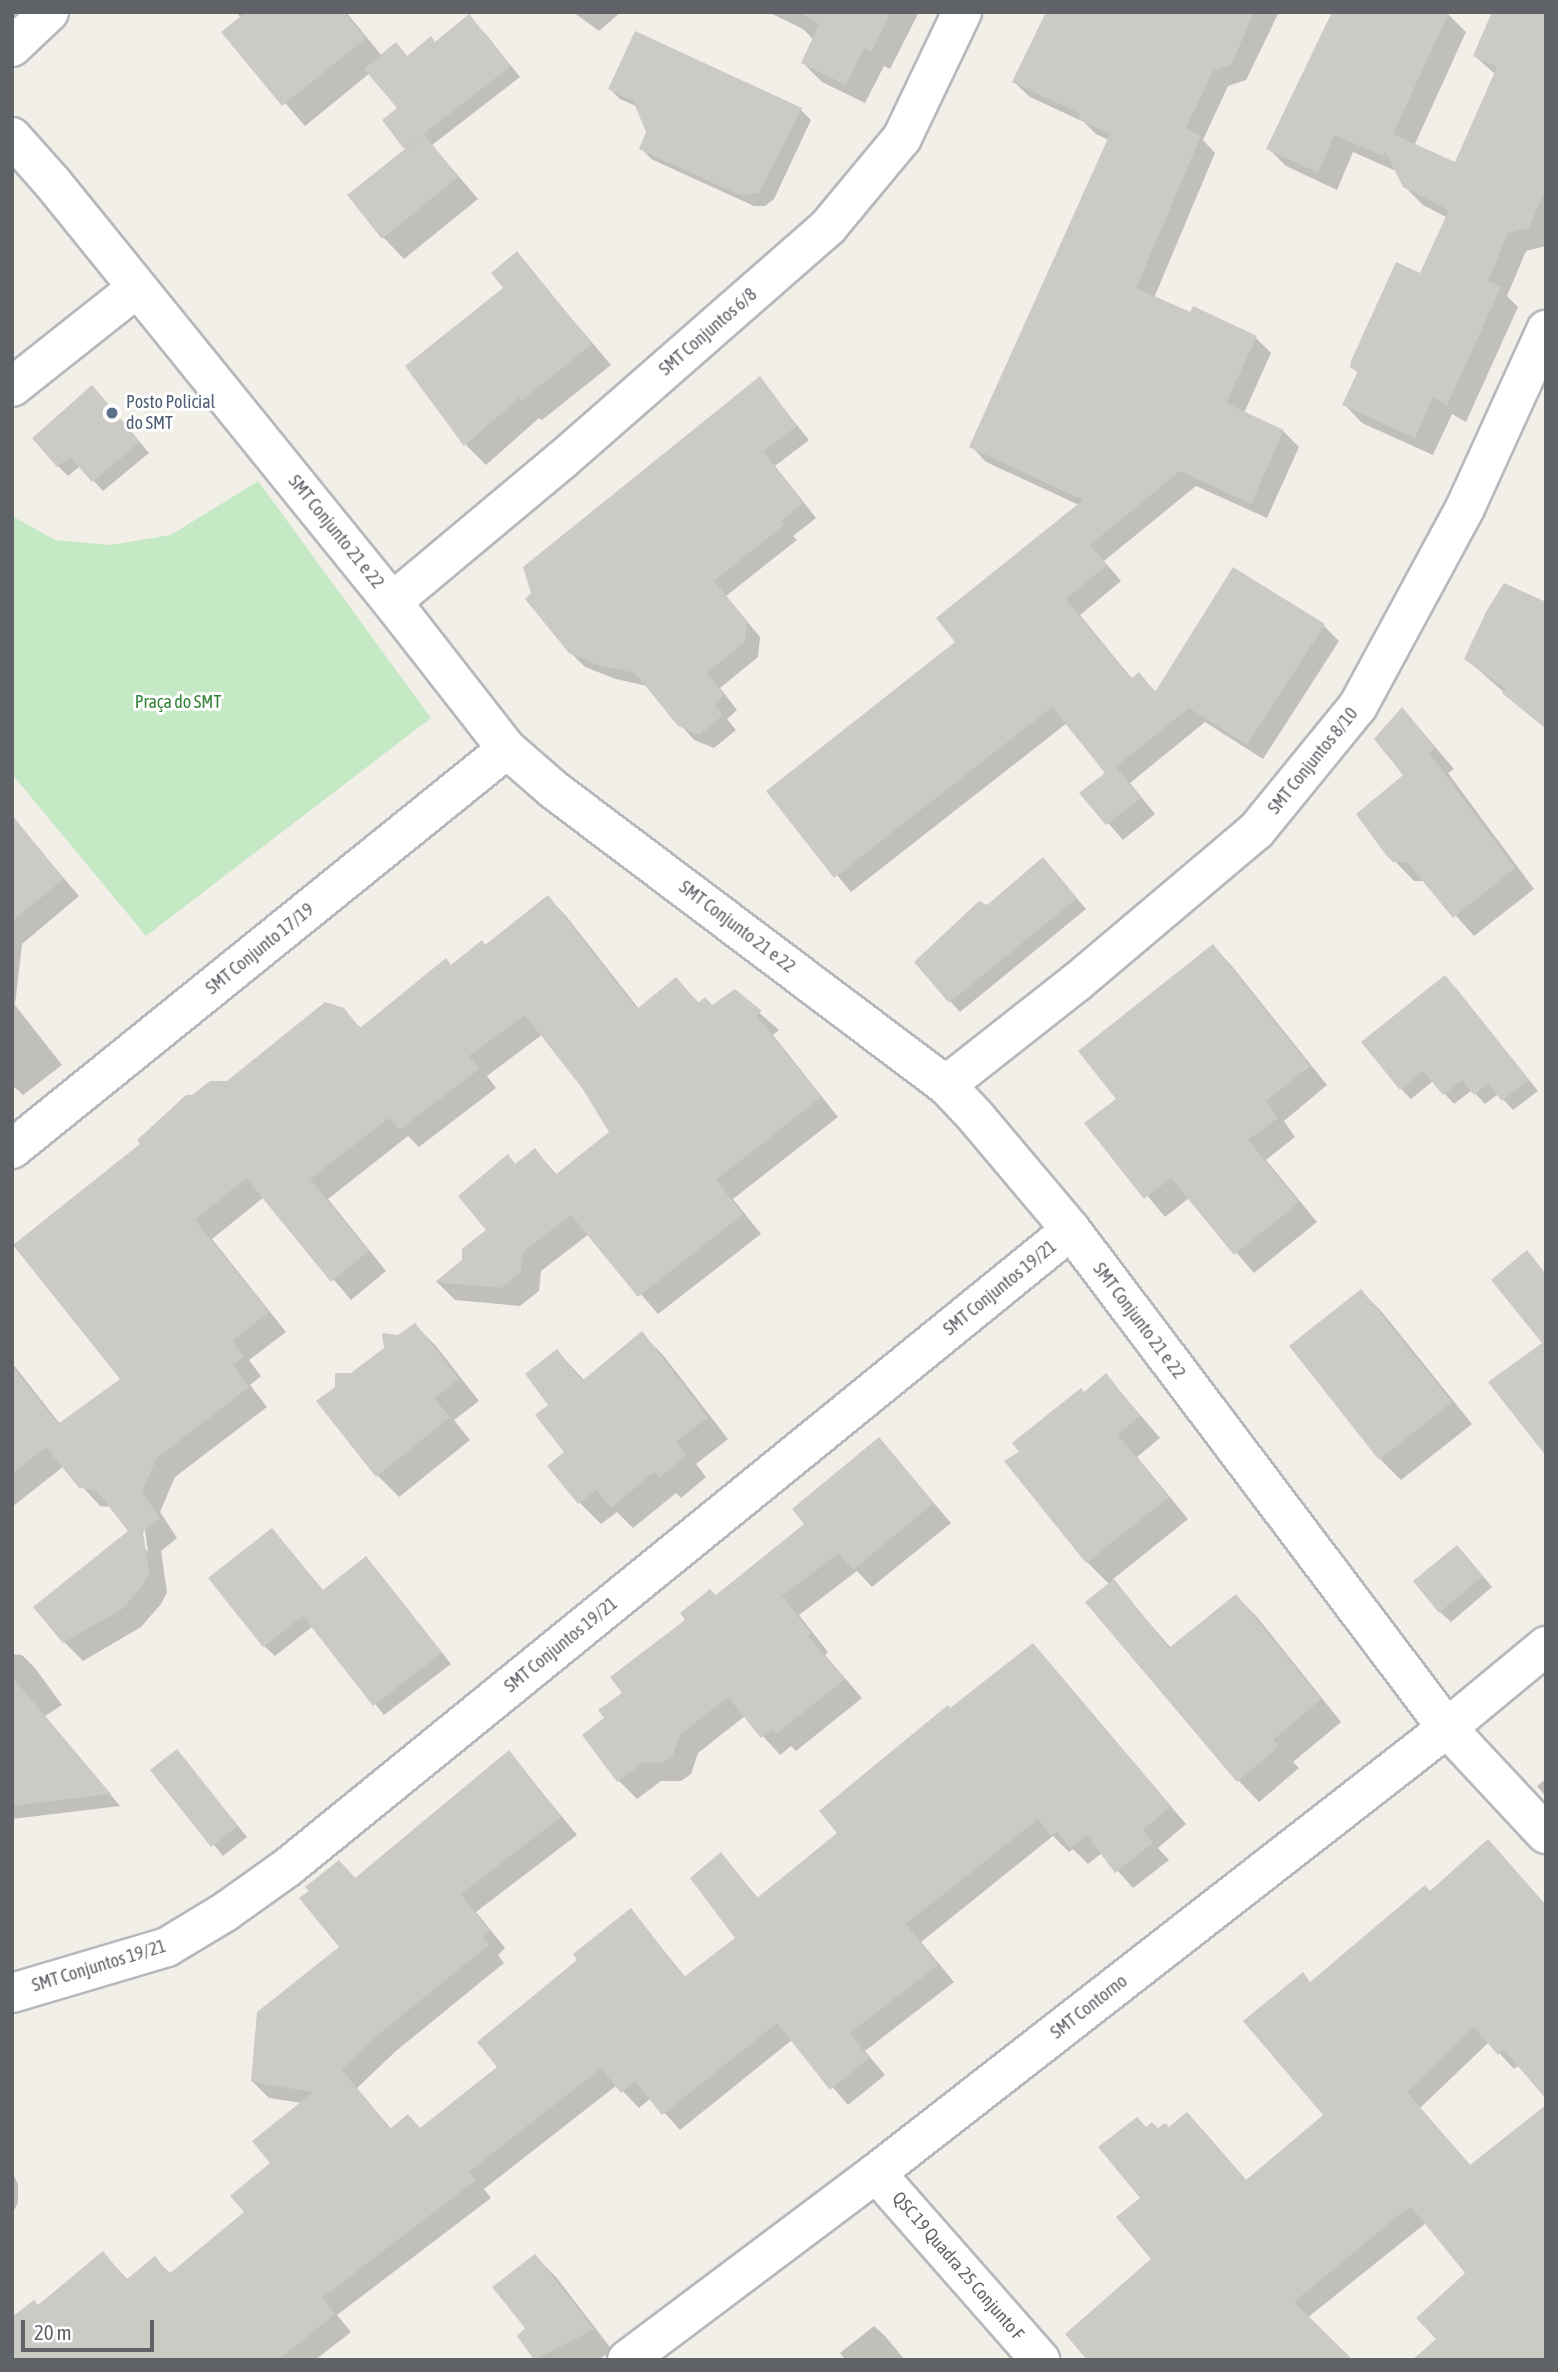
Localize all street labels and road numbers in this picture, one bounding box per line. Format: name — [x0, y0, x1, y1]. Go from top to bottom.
street label: SMT Conjuntos 6/8 — [655, 284, 761, 380]
street label: SMT Conjunto 21 e 22 — [284, 471, 388, 593]
street label: SMT Conjuntos 8/10 — [1264, 703, 1362, 819]
street label: SMT Conjunto 21 e 22 — [675, 876, 799, 978]
street label: SMT Conjunto 17/19 — [202, 899, 318, 999]
street label: SMT Conjuntos 19/21 — [939, 1236, 1061, 1340]
street label: SMT Conjunto 21 e 22 — [1088, 1259, 1190, 1383]
street label: SMT Conjuntos 19/21 — [500, 1593, 622, 1697]
street label: SMT Conjuntos 19/21 — [29, 1935, 169, 1997]
street label: SMT Contorno — [1046, 1970, 1132, 2044]
street label: QSC 19 Quadra 25 Conjunto F — [888, 2187, 1028, 2345]

